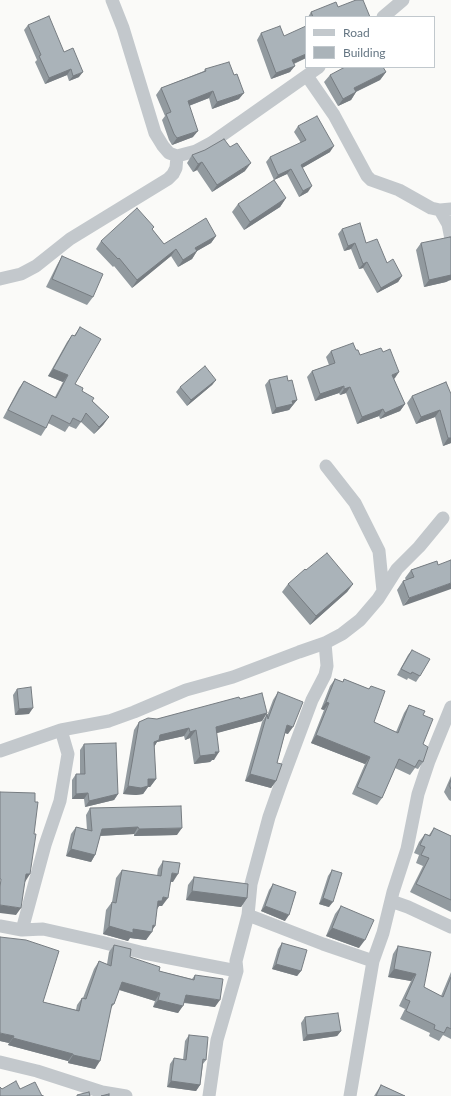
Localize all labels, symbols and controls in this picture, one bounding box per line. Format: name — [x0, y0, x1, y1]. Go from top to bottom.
legend — [305, 16, 435, 68]
text: Road — [343, 25, 370, 40]
text: Building — [343, 45, 386, 60]

